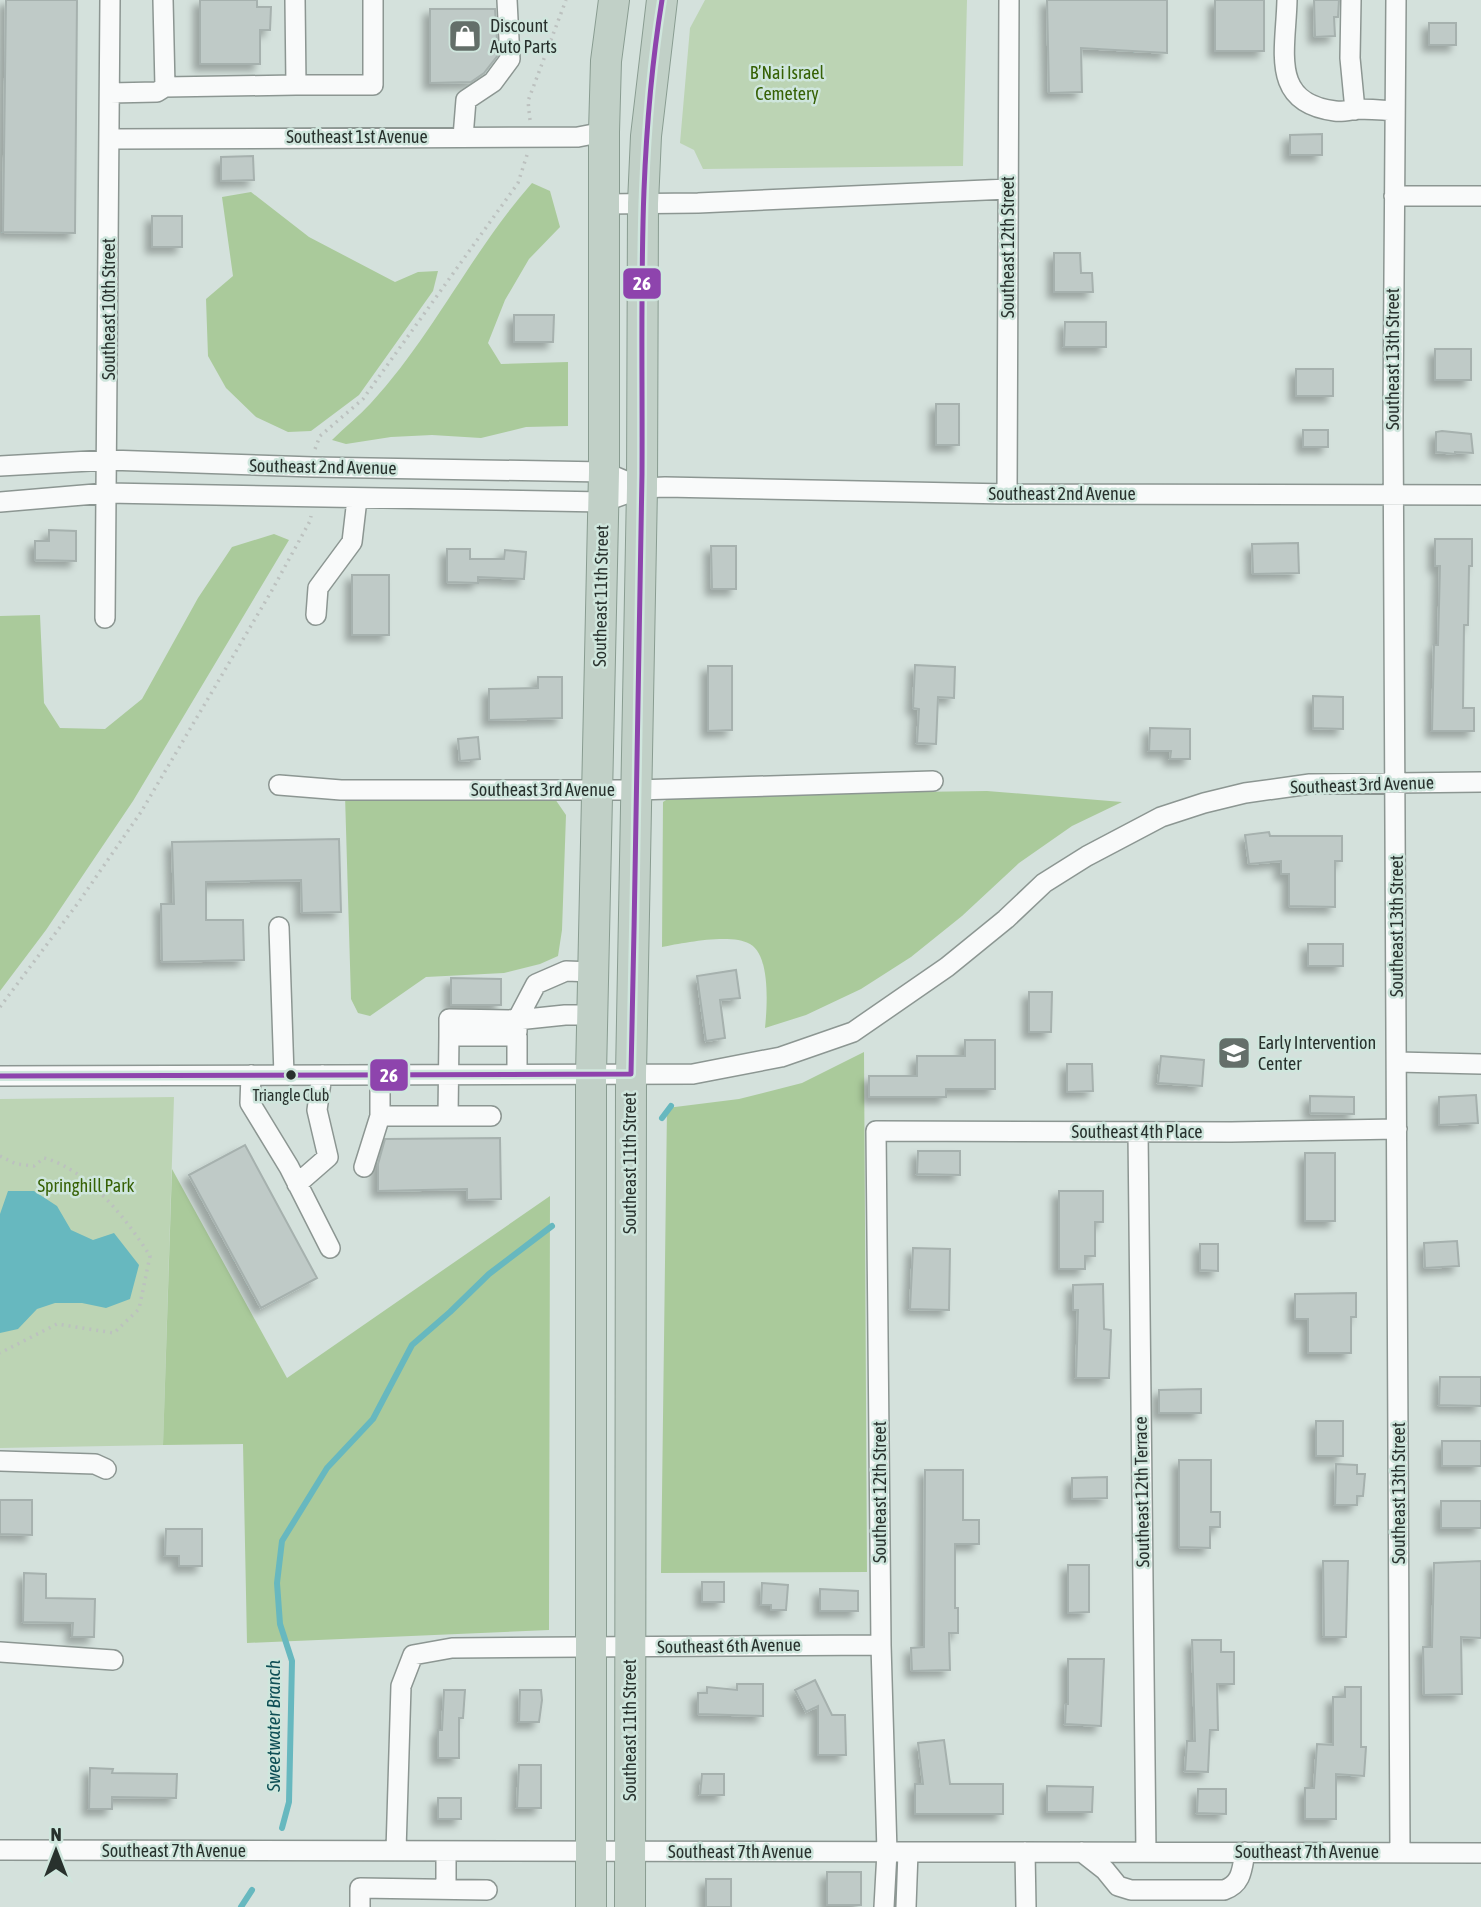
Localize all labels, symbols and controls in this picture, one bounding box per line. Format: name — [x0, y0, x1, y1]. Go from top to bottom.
place label: Discount Auto Parts — [490, 15, 557, 57]
shop icon: Discount Auto Parts — [446, 17, 484, 55]
park label: B’Nai Israel Cemetery — [750, 62, 824, 104]
street label: Southeast 1st Avenue — [286, 126, 428, 147]
street label: Southeast 12th Street — [997, 176, 1018, 318]
street label: Southeast 10th Street — [98, 238, 119, 380]
line badge: 26 — [622, 267, 662, 300]
text: 26 — [633, 272, 651, 294]
street label: Southeast 13th Street — [1382, 288, 1403, 430]
street label: Southeast 2nd Avenue — [249, 455, 397, 478]
street label: Southeast 2nd Avenue — [988, 483, 1136, 504]
street label: Southeast 11th Street — [589, 525, 612, 667]
street label: Southeast 3rd Avenue — [1290, 771, 1434, 798]
street label: Southeast 3rd Avenue — [471, 779, 615, 800]
street label: Southeast 13th Street — [1386, 855, 1407, 997]
place label: Early Intervention Center — [1258, 1032, 1376, 1074]
school or university icon: Early Intervention Center — [1215, 1034, 1253, 1072]
line badge: 26 — [369, 1058, 409, 1092]
text: 26 — [380, 1064, 398, 1086]
marker: Triangle Club — [284, 1068, 298, 1082]
place label: Triangle Club — [253, 1086, 329, 1105]
street label: Southeast 11th Street — [619, 1092, 640, 1234]
street label: Southeast 4th Place — [1072, 1121, 1202, 1142]
park label: Springhill Park — [38, 1175, 135, 1196]
street label: Southeast 12th Terrace — [1130, 1416, 1153, 1568]
street label: Southeast 12th Street — [869, 1421, 890, 1563]
street label: Southeast 13th Street — [1388, 1422, 1409, 1564]
street label: Southeast 6th Avenue — [657, 1634, 801, 1657]
street label: Southeast 11th Street — [619, 1659, 640, 1801]
water label: Sweetwater Branch — [262, 1660, 284, 1793]
north arrow — [21, 1816, 91, 1886]
text: N — [50, 1823, 62, 1845]
street label: Southeast 7th Avenue — [102, 1840, 246, 1861]
street label: Southeast 7th Avenue — [668, 1841, 812, 1862]
street label: Southeast 7th Avenue — [1235, 1841, 1379, 1862]

